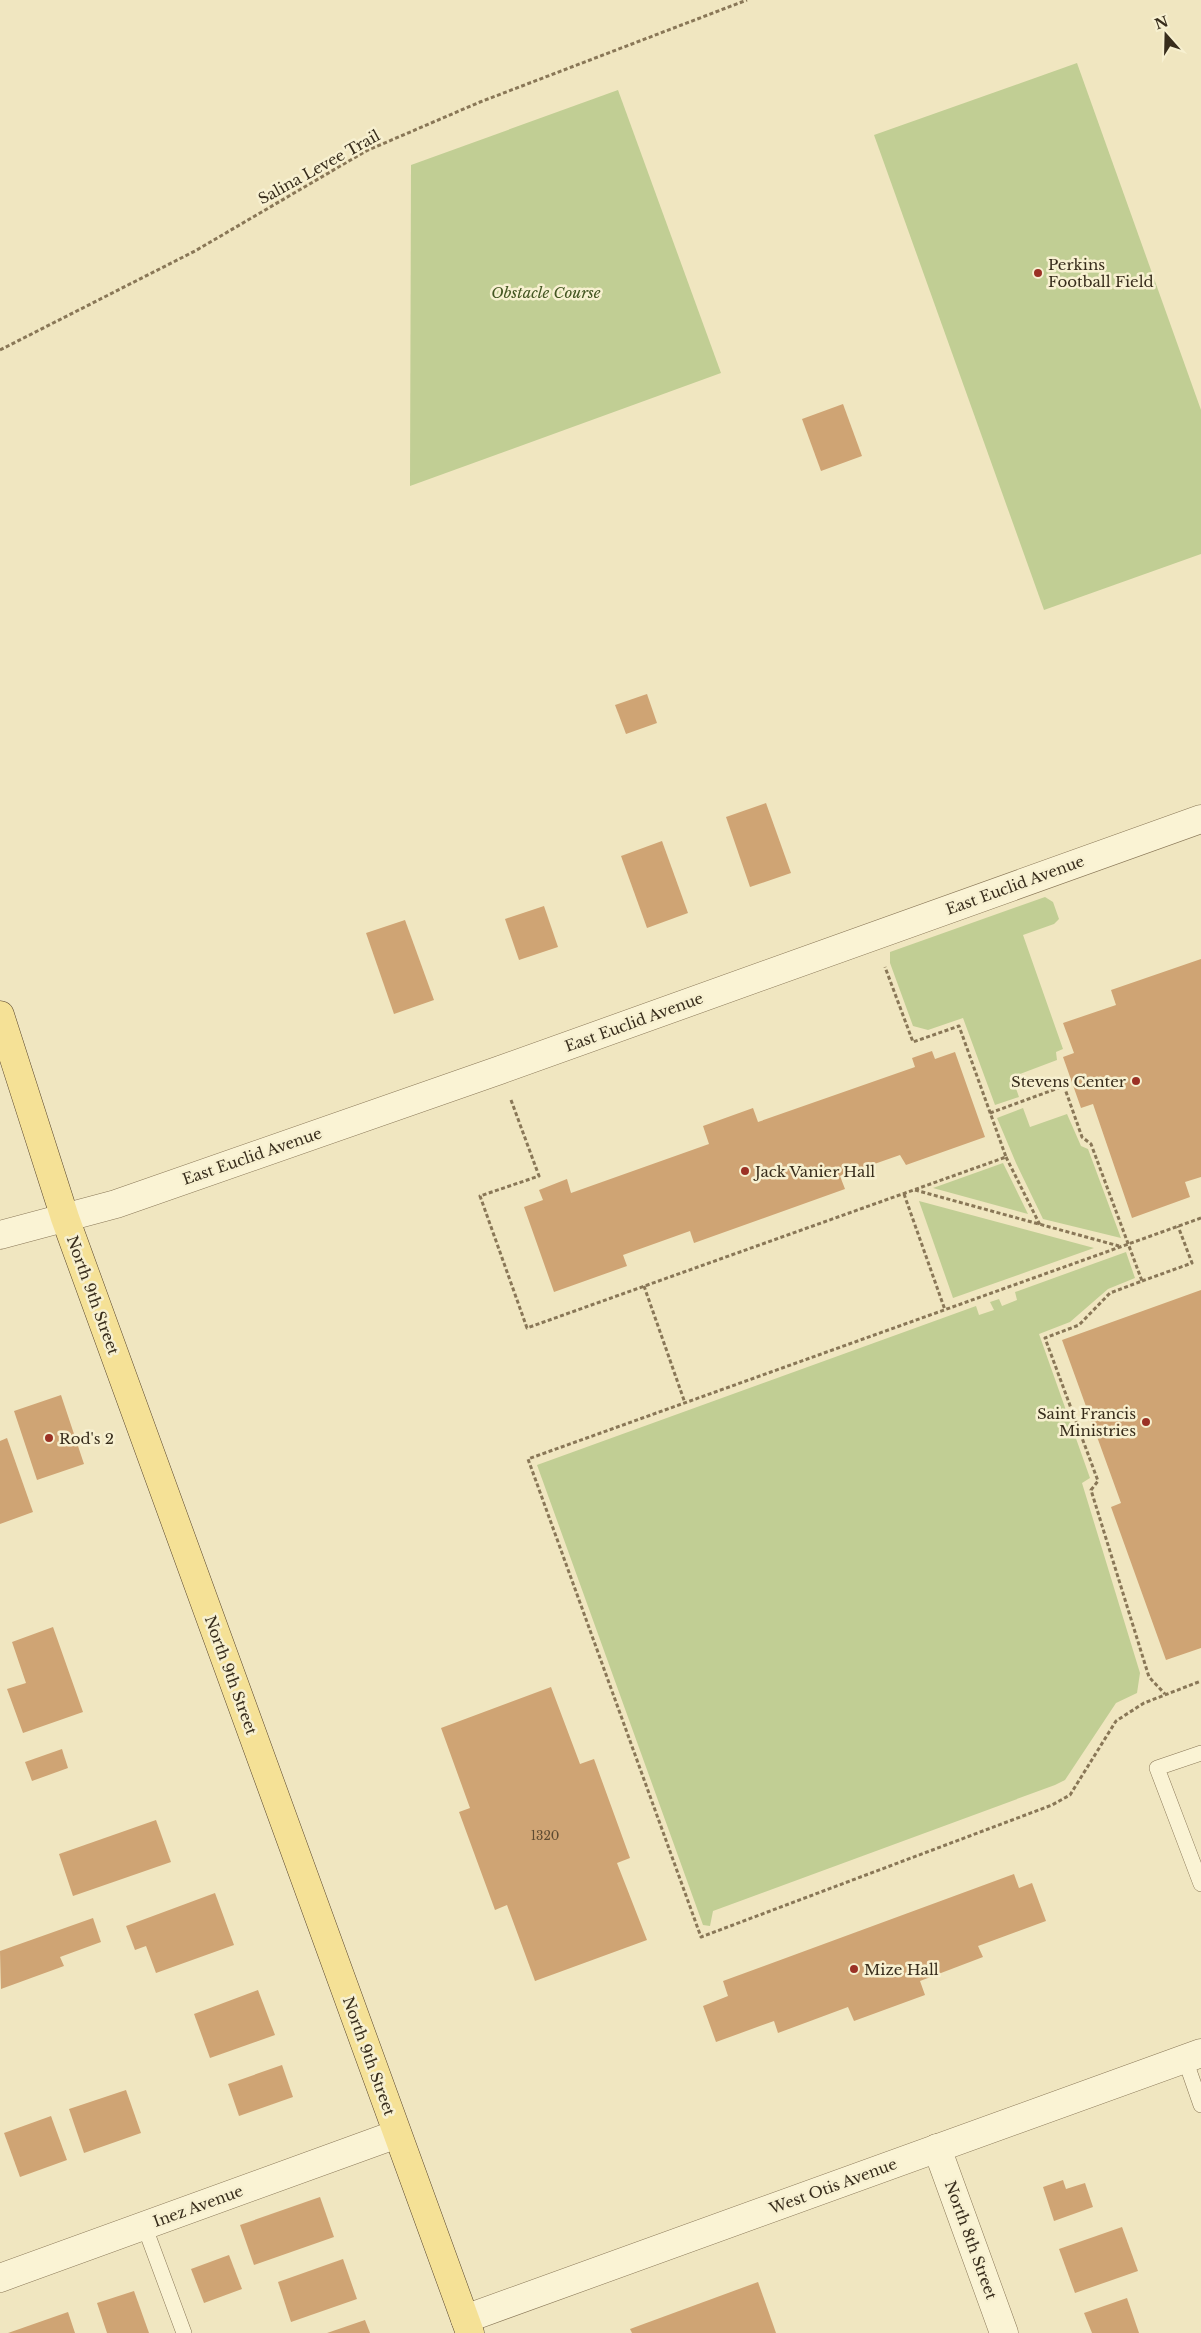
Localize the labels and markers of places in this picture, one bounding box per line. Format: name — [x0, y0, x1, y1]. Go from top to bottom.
place label: Perkins Football Field — [1048, 255, 1154, 291]
marker: Perkins Football Field — [1032, 267, 1044, 279]
place label: Stevens Center — [1011, 1072, 1127, 1091]
marker: Stevens Center — [1130, 1075, 1142, 1087]
place label: Jack Vanier Hall — [753, 1162, 875, 1181]
marker: Jack Vanier Hall — [739, 1165, 751, 1177]
place label: Saint Francis Ministries — [1037, 1404, 1136, 1440]
marker: Saint Francis Ministries — [1140, 1416, 1152, 1428]
place label: Rod's 2 — [59, 1429, 114, 1448]
marker: Rod's 2 — [43, 1432, 55, 1444]
place label: Mize Hall — [864, 1960, 939, 1979]
marker: Mize Hall — [848, 1963, 860, 1975]

